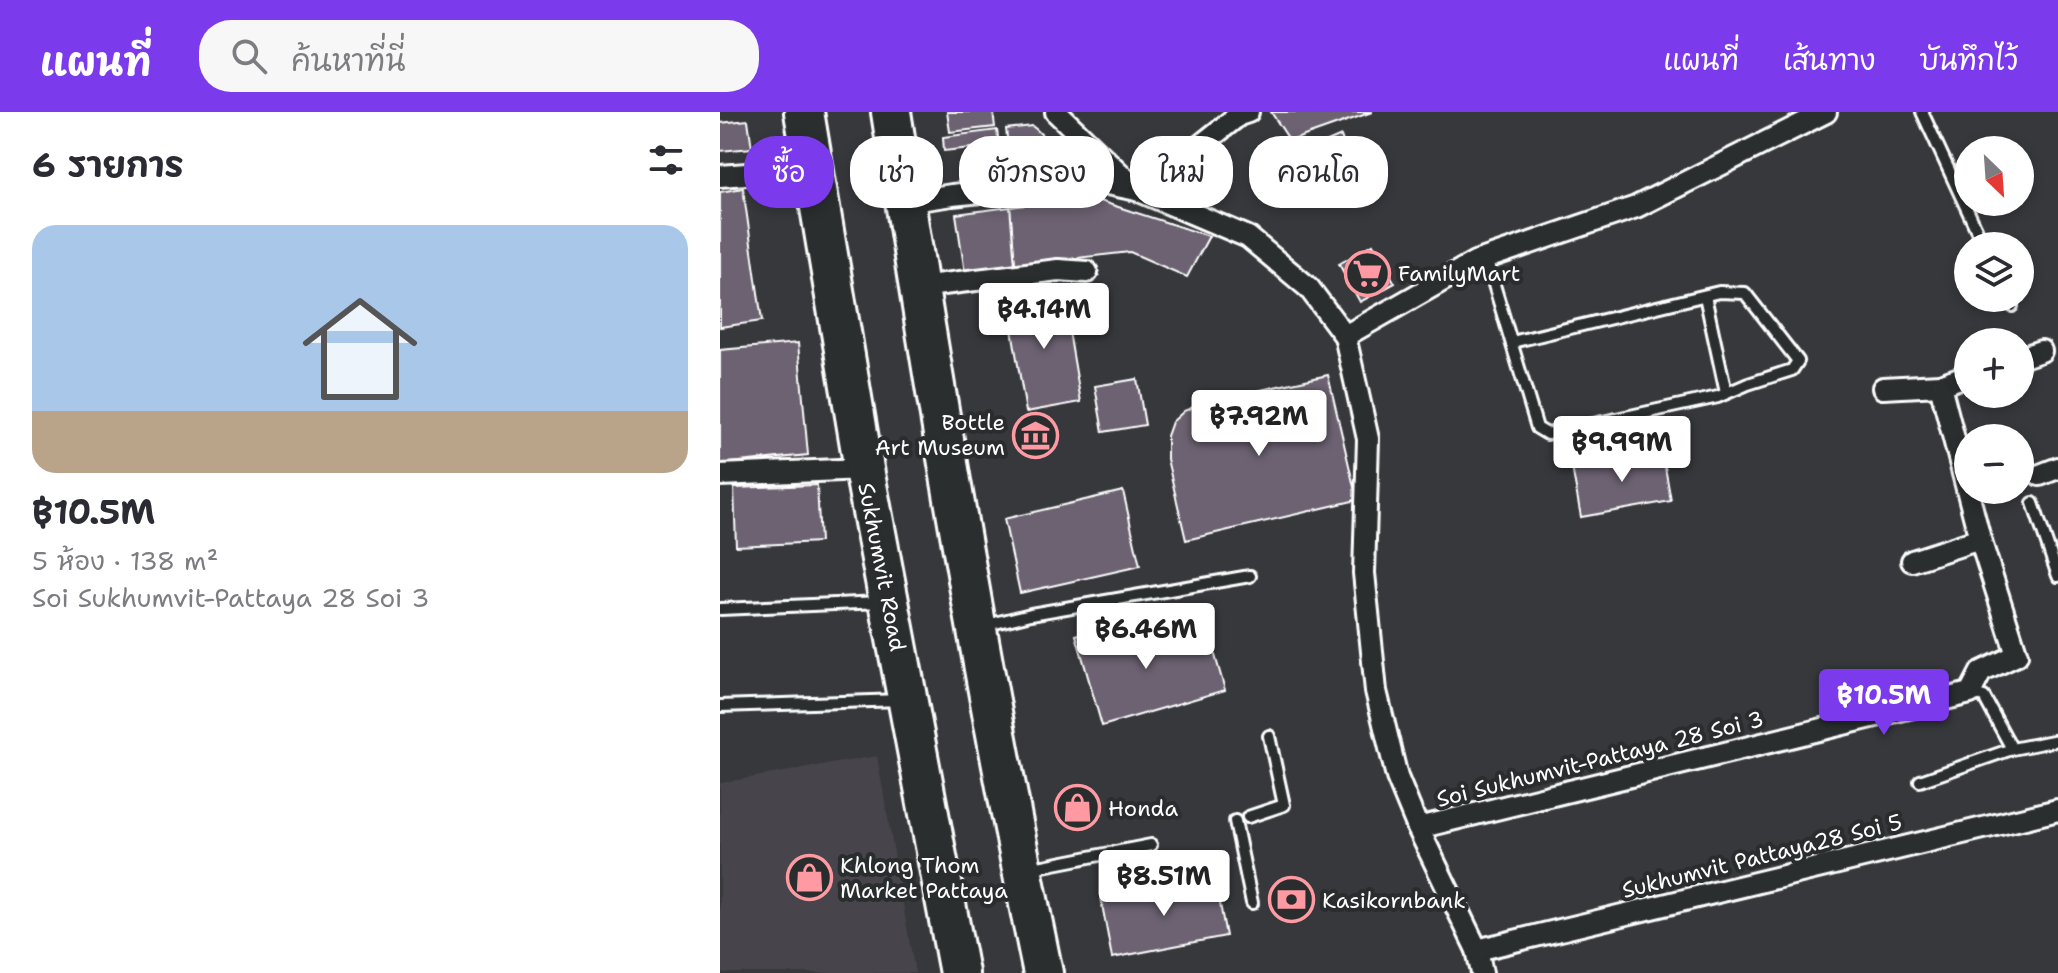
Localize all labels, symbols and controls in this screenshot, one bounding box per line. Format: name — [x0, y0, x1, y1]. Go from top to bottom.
search box — [199, 20, 759, 92]
icon: search — [227, 34, 271, 78]
text: แผนที่ — [40, 36, 151, 87]
text: ค้นหาที่นี่ — [291, 40, 405, 81]
text: แผนที่ — [1663, 41, 1739, 79]
text: เส้นทาง — [1783, 41, 1876, 79]
text: บันทึกไว้ — [1920, 41, 2018, 79]
chip: ซื้อ — [744, 136, 834, 208]
chip: เช่า — [850, 136, 943, 208]
chip: ตัวกรอง — [959, 136, 1114, 208]
chip: ใหม่ — [1130, 136, 1233, 208]
chip: คอนโด — [1249, 136, 1388, 208]
north arrow — [1954, 136, 2034, 216]
map controls — [1954, 136, 2034, 504]
icon: filters — [644, 138, 688, 182]
text: 6 รายการ — [32, 142, 184, 188]
button: layers — [1954, 232, 2034, 312]
supermarket icon: FamilyMart — [1343, 249, 1391, 297]
place label: FamilyMart — [1398, 259, 1520, 288]
icon: home — [288, 277, 432, 421]
pin: ฿4.14M — [979, 283, 1109, 351]
text: ฿4.14M — [997, 291, 1091, 326]
button: + — [1954, 328, 2034, 408]
pin: ฿7.92M — [1194, 390, 1324, 458]
text: ฿7.92M — [1210, 398, 1308, 433]
place label: Bottle Art Museum — [875, 408, 1005, 462]
museum icon: Bottle Art Museum — [1012, 411, 1060, 459]
pin: ฿9.99M — [1557, 416, 1687, 484]
text: ฿9.99M — [1571, 424, 1673, 459]
button: − — [1954, 424, 2034, 504]
street label: Sukhumvit Road — [851, 480, 913, 654]
text: ฿10.5M — [32, 489, 155, 535]
text: 5 ห้อง · 138 m² — [32, 543, 218, 578]
text: Soi Sukhumvit-Pattaya 28 Soi 3 — [32, 580, 429, 615]
pin: ฿6.46M — [1081, 603, 1211, 671]
text: ฿6.46M — [1095, 611, 1197, 646]
pin: ฿10.5M — [1819, 669, 1949, 737]
text: ฿10.5M — [1837, 677, 1931, 712]
street label: Soi Sukhumvit-Pattaya 28 Soi 3 — [1433, 704, 1767, 814]
shop icon: Honda — [1053, 784, 1101, 832]
place label: Honda — [1108, 794, 1179, 823]
street label: Sukhumvit Pattaya28 Soi 5 — [1619, 807, 1905, 905]
pin: ฿8.51M — [1099, 850, 1229, 918]
place label: Khlong Thom Market Pattaya — [840, 851, 1008, 905]
shop icon: Khlong Thom Market Pattaya — [785, 854, 833, 902]
text: ฿8.51M — [1117, 858, 1211, 893]
bank icon: Kasikornbank — [1267, 876, 1315, 924]
place label: Kasikornbank — [1322, 886, 1466, 915]

